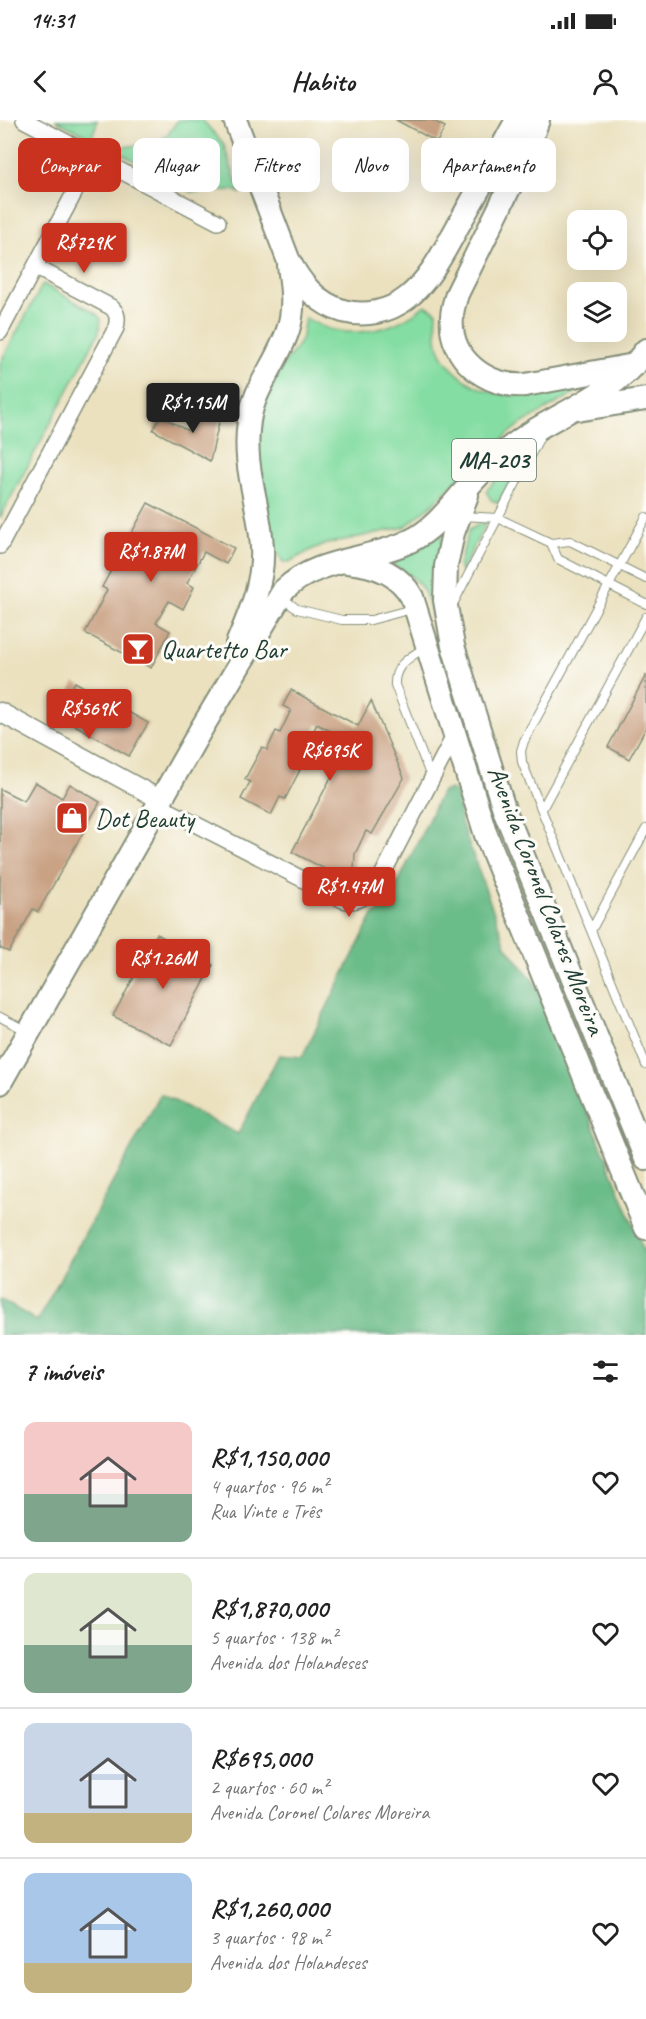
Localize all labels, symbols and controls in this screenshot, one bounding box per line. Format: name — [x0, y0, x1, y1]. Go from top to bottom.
text: 14:31 — [30, 7, 74, 35]
text: Habito — [291, 64, 355, 98]
icon: back — [24, 65, 57, 98]
icon: person — [589, 65, 622, 98]
chip: Comprar — [18, 138, 121, 192]
chip: Alugar — [133, 138, 220, 192]
chip: Filtros — [232, 138, 320, 192]
chip: Novo — [332, 138, 409, 192]
chip: Apartamento — [421, 138, 556, 192]
map controls — [567, 210, 627, 342]
button: locate — [567, 210, 627, 270]
pin: R$729K — [35, 223, 133, 274]
text: R$729K — [56, 230, 112, 255]
button: layers — [567, 282, 627, 342]
pin: R$1.15M — [138, 383, 248, 434]
text: R$1.15M — [160, 390, 226, 415]
road number: MA-203 — [452, 439, 536, 481]
pin: R$1.87M — [96, 532, 206, 583]
text: R$1.87M — [118, 539, 184, 564]
bar icon: Quartetto Bar — [120, 631, 156, 667]
place label: Quartetto Bar — [161, 633, 288, 666]
pin: R$569K — [40, 689, 138, 740]
text: R$569K — [61, 696, 117, 721]
pin: R$695K — [281, 731, 379, 782]
text: R$695K — [302, 738, 358, 763]
street label: Avenida Coronel Colares Moreira — [480, 761, 614, 1041]
shop icon: Dot Beauty — [54, 800, 90, 836]
place label: Dot Beauty — [95, 802, 196, 835]
pin: R$1.47M — [294, 867, 404, 918]
text: R$1.47M — [316, 874, 382, 899]
pin: R$1.26M — [108, 939, 218, 990]
text: R$1.26M — [130, 946, 196, 971]
text: 7 imóveis — [24, 1355, 102, 1388]
icon: filters — [589, 1355, 622, 1388]
text: R$1,150,000 — [210, 1441, 328, 1474]
icon: home — [72, 1446, 144, 1518]
icon: heart — [589, 1466, 622, 1499]
text: 4 quartos · 96 m² — [210, 1474, 328, 1499]
text: Rua Vinte e Três — [210, 1499, 321, 1524]
text: R$1,870,000 — [210, 1592, 328, 1625]
icon: home — [72, 1597, 144, 1669]
icon: heart — [589, 1617, 622, 1650]
text: 5 quartos · 138 m² — [210, 1625, 337, 1650]
text: Avenida dos Holandeses — [210, 1650, 367, 1675]
text: R$695,000 — [210, 1742, 311, 1775]
icon: home — [72, 1747, 144, 1819]
icon: heart — [589, 1767, 622, 1800]
text: 2 quartos · 60 m² — [210, 1775, 328, 1800]
text: Avenida Coronel Colares Moreira — [210, 1800, 429, 1825]
text: R$1,260,000 — [210, 1892, 329, 1925]
icon: home — [72, 1897, 144, 1969]
icon: heart — [589, 1917, 622, 1950]
text: 3 quartos · 98 m² — [210, 1925, 328, 1950]
text: Avenida dos Holandeses — [210, 1950, 367, 1975]

